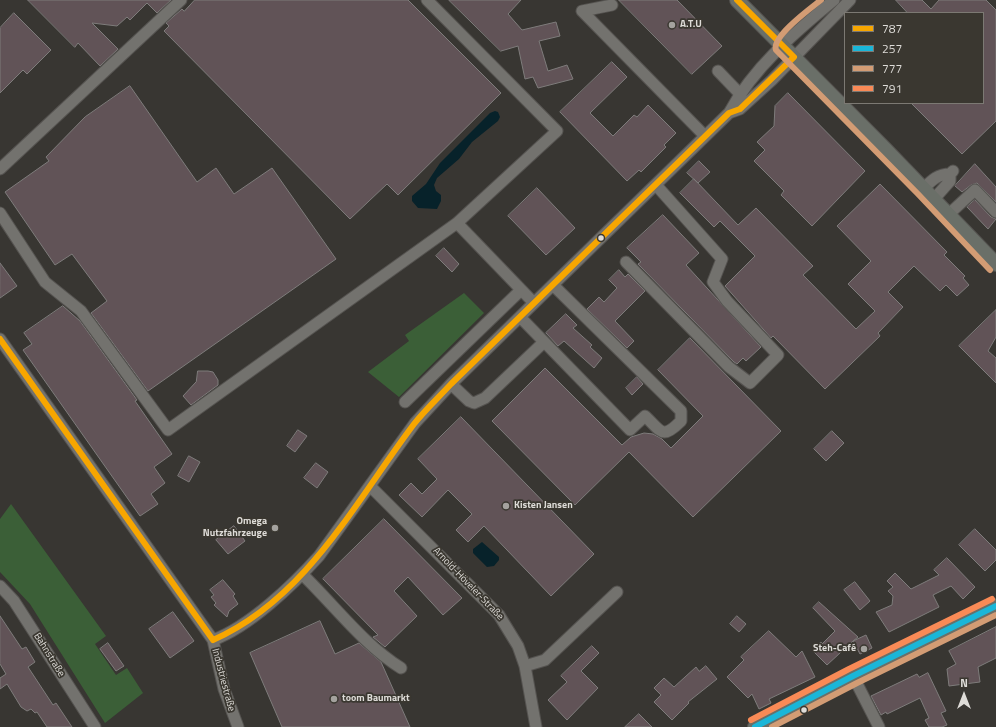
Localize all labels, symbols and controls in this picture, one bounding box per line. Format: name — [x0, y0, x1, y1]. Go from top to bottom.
legend — [844, 12, 984, 104]
place label: A.T.U — [680, 19, 702, 31]
text: 787 — [882, 19, 902, 38]
marker: A.T.U — [667, 20, 677, 30]
text: 257 — [882, 39, 902, 58]
text: 777 — [882, 59, 902, 78]
text: 791 — [882, 79, 902, 98]
unlabelled marker — [596, 233, 606, 243]
place label: Kisten Jansen — [514, 500, 573, 512]
marker: Kisten Jansen — [501, 501, 511, 511]
place label: Omega Nutzfahrzeuge — [203, 516, 267, 540]
marker: Omega Nutzfahrzeuge — [270, 523, 280, 533]
street label: Arnold-Höveler-Straße — [430, 545, 506, 623]
street label: Bahnstraße — [31, 631, 67, 679]
place label: Steh-Café — [813, 643, 856, 655]
marker: Steh-Café — [859, 644, 869, 654]
street label: Industriestraße — [209, 647, 237, 713]
north arrow — [944, 675, 984, 715]
text: N — [960, 675, 968, 691]
place label: toom Baumarkt — [342, 693, 410, 705]
marker: toom Baumarkt — [329, 694, 339, 704]
unlabelled marker — [799, 705, 809, 715]

